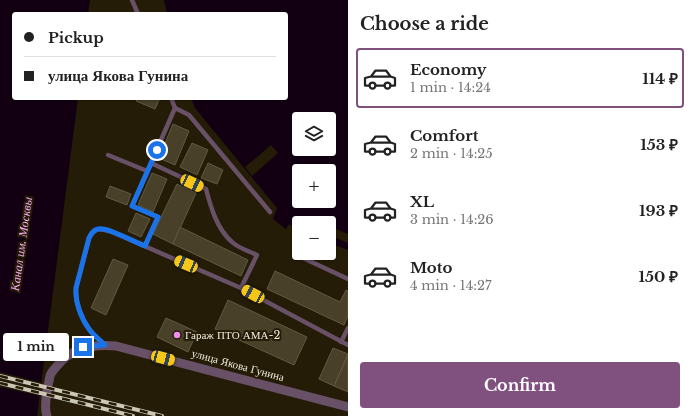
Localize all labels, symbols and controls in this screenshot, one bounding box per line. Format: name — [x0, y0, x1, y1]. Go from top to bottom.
text: Choose a ride — [360, 13, 489, 35]
text: Pickup — [48, 28, 104, 47]
icon: car — [362, 60, 398, 96]
text: Economy — [410, 60, 487, 79]
text: улица Якова Гунина — [48, 66, 188, 85]
text: 114 ₽ — [642, 69, 678, 88]
text: 1 min · 14:24 — [410, 79, 491, 96]
map controls — [292, 112, 336, 260]
button: layers — [292, 112, 336, 156]
icon: car — [362, 126, 398, 162]
text: Comfort — [410, 126, 478, 145]
text: 153 ₽ — [640, 135, 678, 154]
route start — [148, 141, 166, 159]
text: 2 min · 14:25 — [410, 145, 493, 162]
button: + — [292, 164, 336, 208]
car — [179, 172, 205, 194]
icon: car — [362, 192, 398, 228]
text: XL — [410, 192, 434, 211]
water label: Канал им. Москвы — [7, 196, 35, 293]
text: 193 ₽ — [639, 201, 678, 220]
text: 3 min · 14:26 — [410, 211, 494, 228]
button: − — [292, 216, 336, 260]
car — [173, 254, 199, 274]
icon: car — [362, 258, 398, 294]
text: Moto — [410, 258, 452, 277]
text: 150 ₽ — [638, 267, 678, 286]
text: 4 min · 14:27 — [410, 277, 491, 294]
car — [240, 283, 266, 305]
place label: Гараж ПТО АМА-2 — [185, 328, 280, 342]
marker: Гараж ПТО АМА-2 — [172, 330, 182, 340]
callout: 1 min — [3, 333, 69, 361]
text: 1 min — [17, 338, 55, 355]
route end — [74, 338, 92, 356]
street label: улица Якова Гунина — [190, 346, 286, 384]
car — [150, 349, 176, 367]
button: Confirm — [360, 362, 680, 408]

